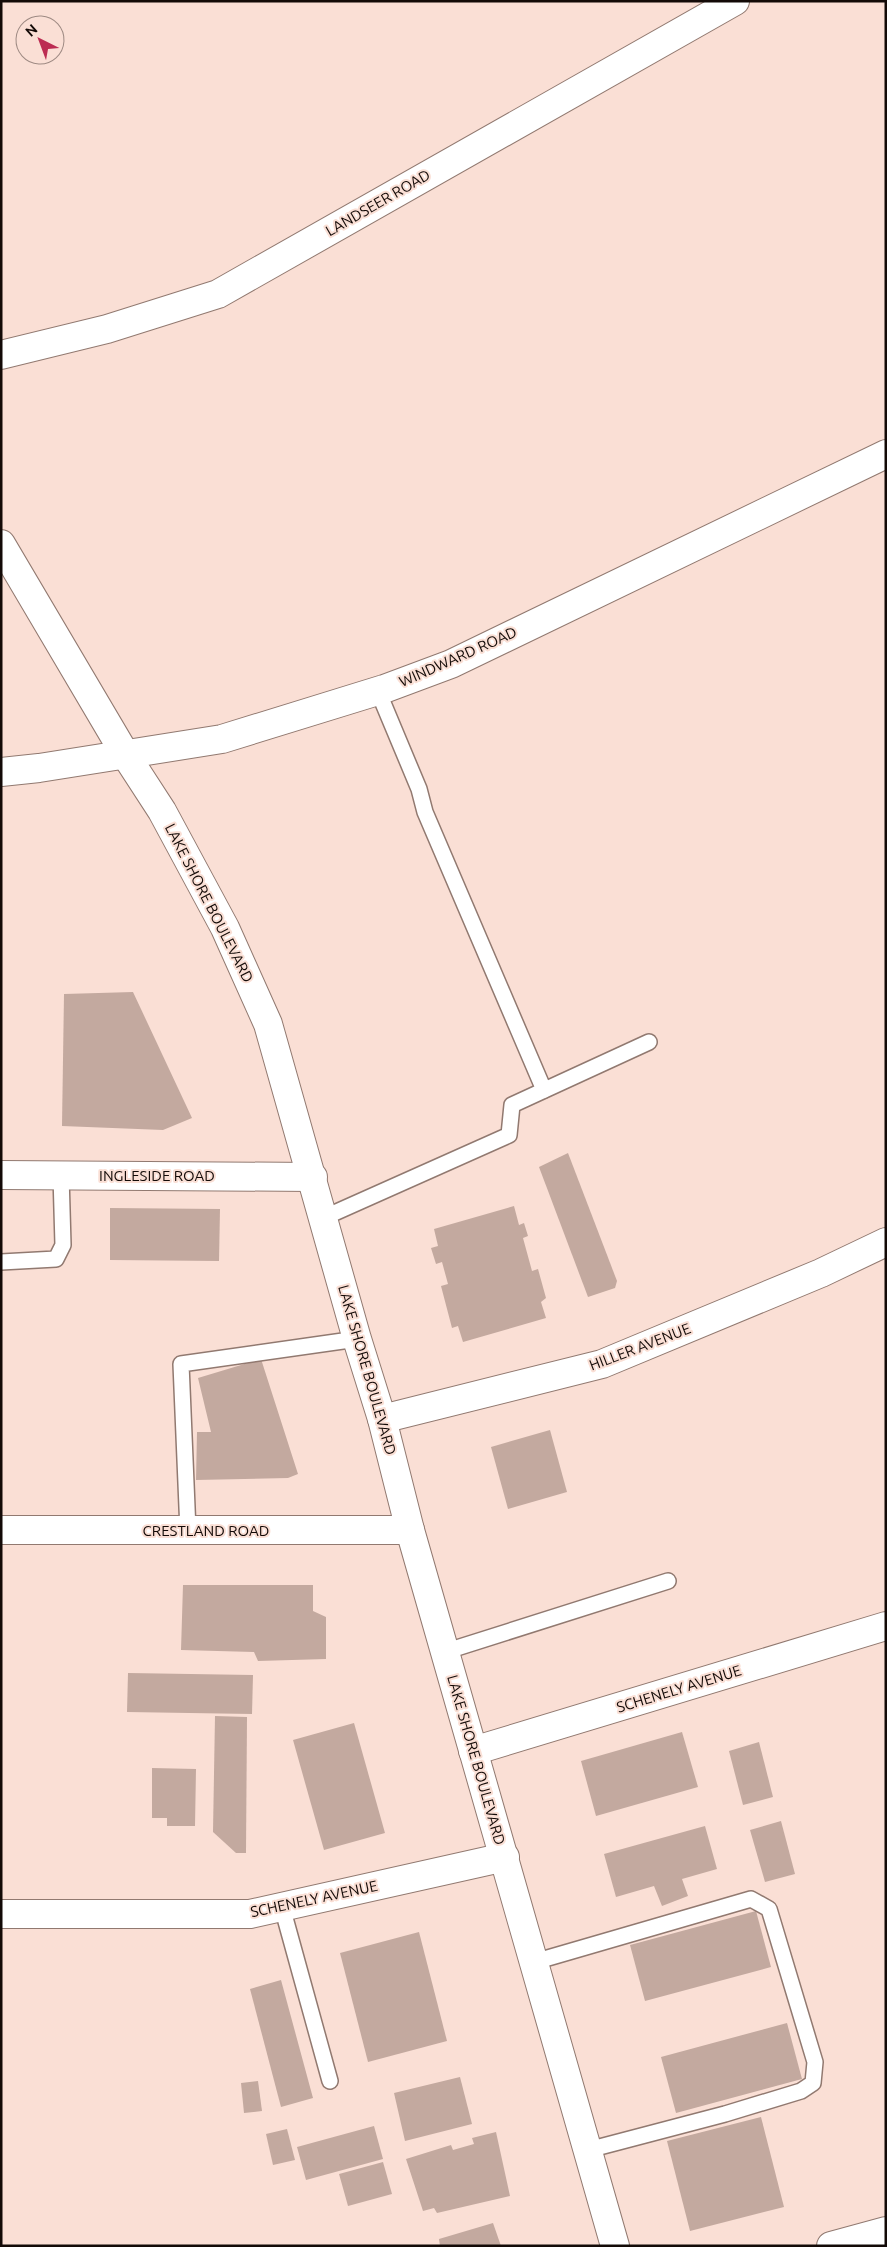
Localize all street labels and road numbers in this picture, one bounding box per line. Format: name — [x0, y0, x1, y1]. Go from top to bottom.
street label: LANDSEER ROAD — [323, 166, 433, 239]
street label: WINDWARD ROAD — [396, 623, 519, 690]
street label: LAKE SHORE BOULEVARD — [162, 821, 257, 985]
street label: INGLESIDE ROAD — [99, 1167, 215, 1184]
street label: LAKE SHORE BOULEVARD — [335, 1283, 400, 1457]
street label: HILLER AVENUE — [587, 1319, 693, 1374]
street label: CRESTLAND ROAD — [143, 1522, 269, 1539]
street label: SCHENELY AVENUE — [614, 1661, 743, 1716]
street label: LAKE SHORE BOULEVARD — [444, 1673, 509, 1847]
street label: SCHENELY AVENUE — [249, 1877, 379, 1920]

